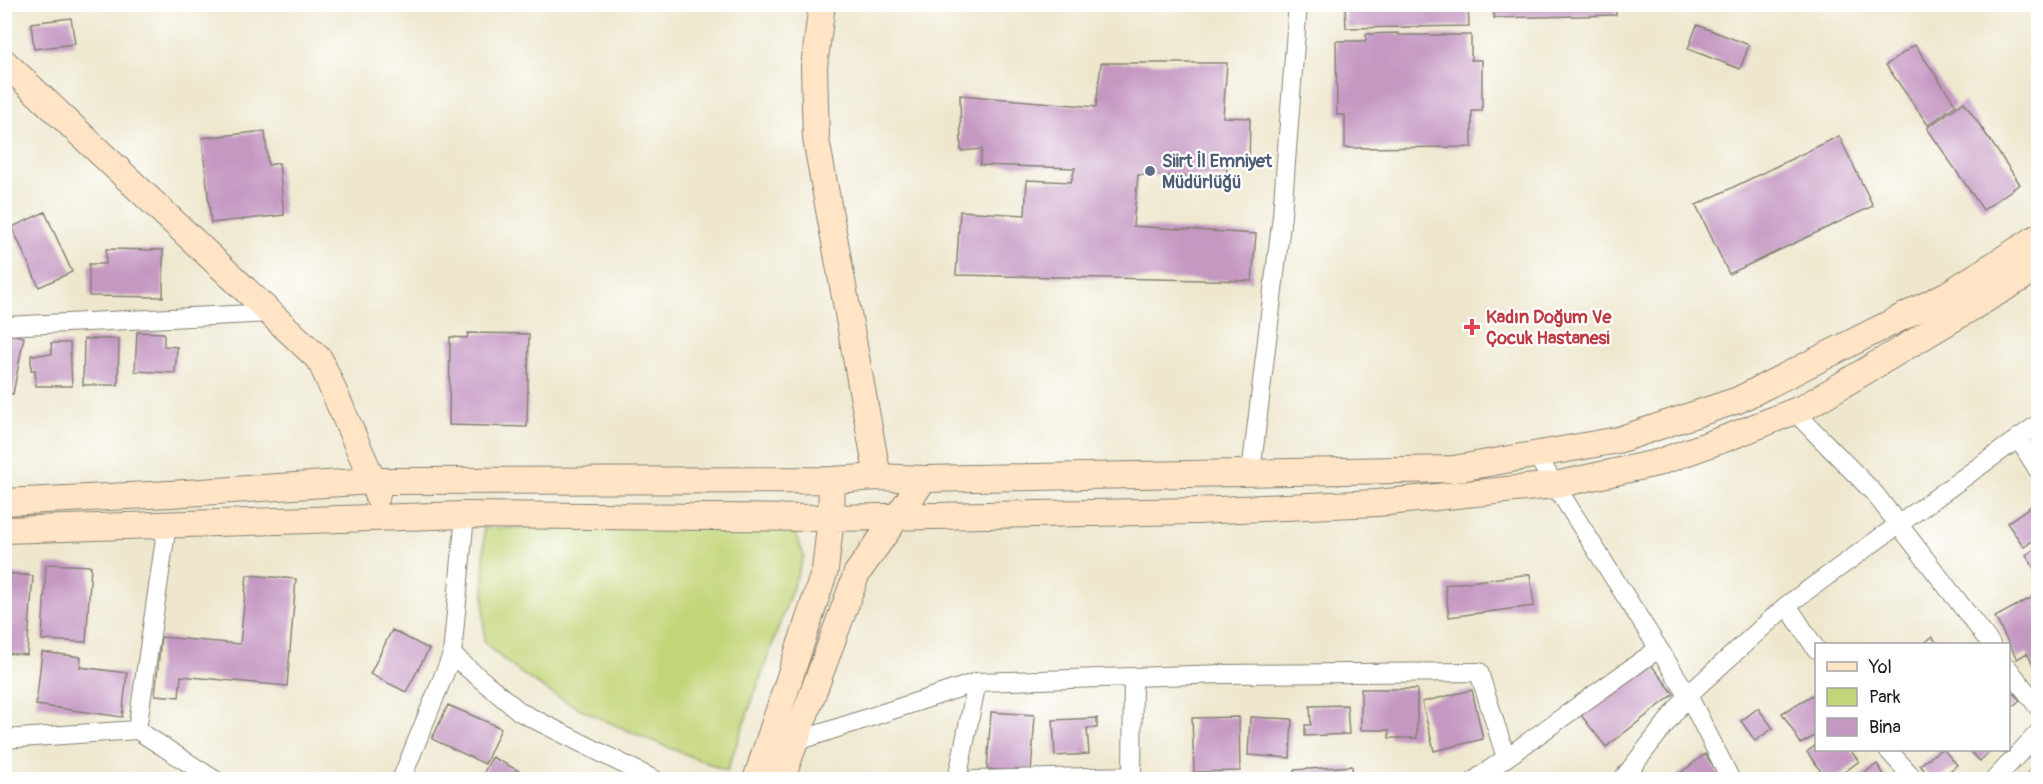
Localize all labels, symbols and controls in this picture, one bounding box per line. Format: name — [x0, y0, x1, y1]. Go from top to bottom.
place label: Siirt İl Emniyet Müdürlüğü — [1162, 150, 1273, 194]
marker: Siirt İl Emniyet Müdürlüğü — [1143, 164, 1157, 178]
place label: Kadın Doğum Ve Çocuk Hastanesi — [1486, 306, 1613, 350]
marker: Kadın Doğum Ve Çocuk Hastanesi — [1463, 318, 1481, 336]
legend — [1815, 643, 2010, 751]
text: Yol — [1868, 656, 1892, 679]
text: Park — [1869, 686, 1901, 709]
text: Bina — [1869, 716, 1901, 739]

